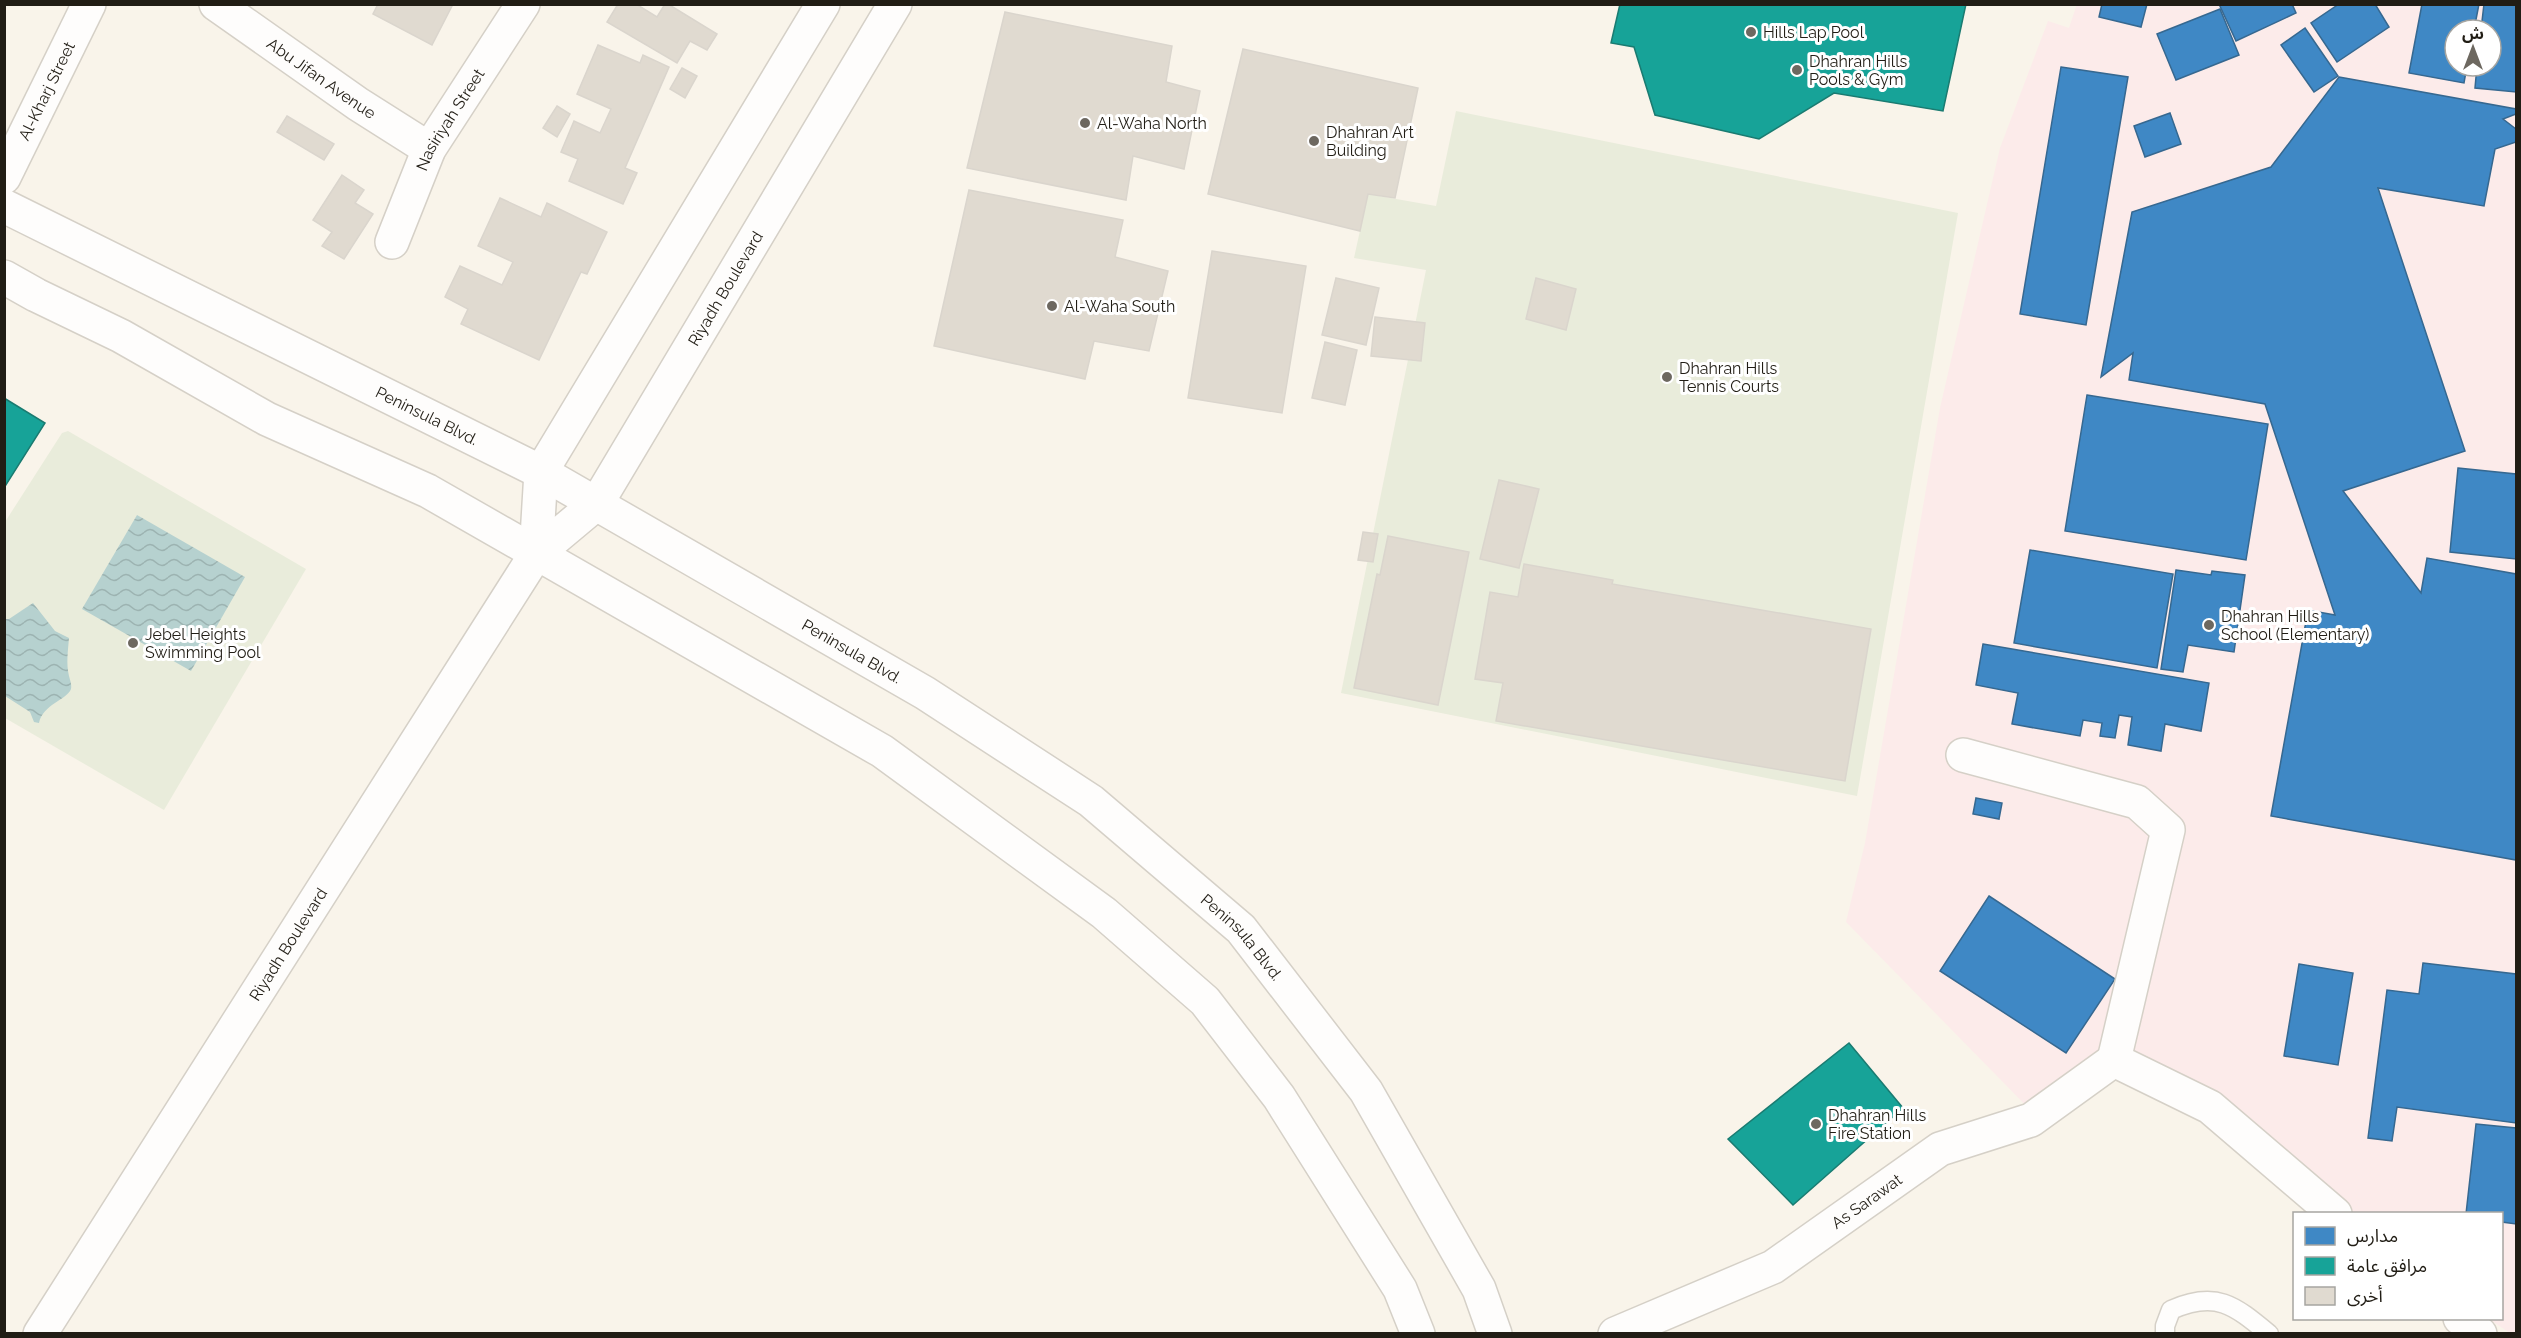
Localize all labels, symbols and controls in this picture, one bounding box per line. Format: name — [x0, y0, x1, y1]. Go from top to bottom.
north arrow — [2443, 18, 2503, 78]
place label: Hills Lap Pool — [1763, 23, 1865, 42]
text: ش — [2462, 24, 2484, 43]
marker: Hills Lap Pool — [1744, 25, 1758, 39]
street label: Abu Jifan Avenue — [264, 34, 379, 122]
street label: Al-Kharj Street — [14, 38, 79, 143]
place label: Dhahran Hills Pools & Gym — [1809, 52, 1908, 89]
marker: Dhahran Hills Pools & Gym — [1790, 63, 1804, 77]
street label: Nasiriyah Street — [412, 64, 489, 173]
place label: Al-Waha North — [1097, 114, 1207, 133]
marker: Al-Waha North — [1078, 116, 1092, 130]
place label: Dhahran Art Building — [1326, 123, 1414, 160]
marker: Dhahran Art Building — [1307, 134, 1321, 148]
street label: Riyadh Boulevard — [684, 228, 767, 349]
place label: Al-Waha South — [1064, 297, 1175, 316]
marker: Al-Waha South — [1045, 299, 1059, 313]
place label: Dhahran Hills Tennis Courts — [1679, 359, 1779, 396]
marker: Dhahran Hills Tennis Courts — [1660, 370, 1674, 384]
street label: Peninsula Blvd. — [373, 382, 481, 449]
place label: Dhahran Hills School (Elementary) — [2221, 607, 2369, 644]
street label: Peninsula Blvd. — [799, 615, 905, 687]
marker: Dhahran Hills School (Elementary) — [2202, 618, 2216, 632]
place label: Jebel Heights Swimming Pool — [145, 625, 261, 662]
marker: Jebel Heights Swimming Pool — [126, 636, 140, 650]
street label: Riyadh Boulevard — [245, 884, 331, 1004]
street label: Peninsula Blvd. — [1197, 890, 1287, 984]
place label: Dhahran Hills Fire Station — [1828, 1106, 1927, 1143]
marker: Dhahran Hills Fire Station — [1809, 1117, 1823, 1131]
street label: As Sarawat — [1827, 1169, 1906, 1232]
legend — [2293, 1212, 2503, 1320]
text: مدارس — [2347, 1225, 2398, 1247]
text: مرافق عامة — [2347, 1255, 2427, 1277]
text: أخرى — [2347, 1285, 2383, 1307]

